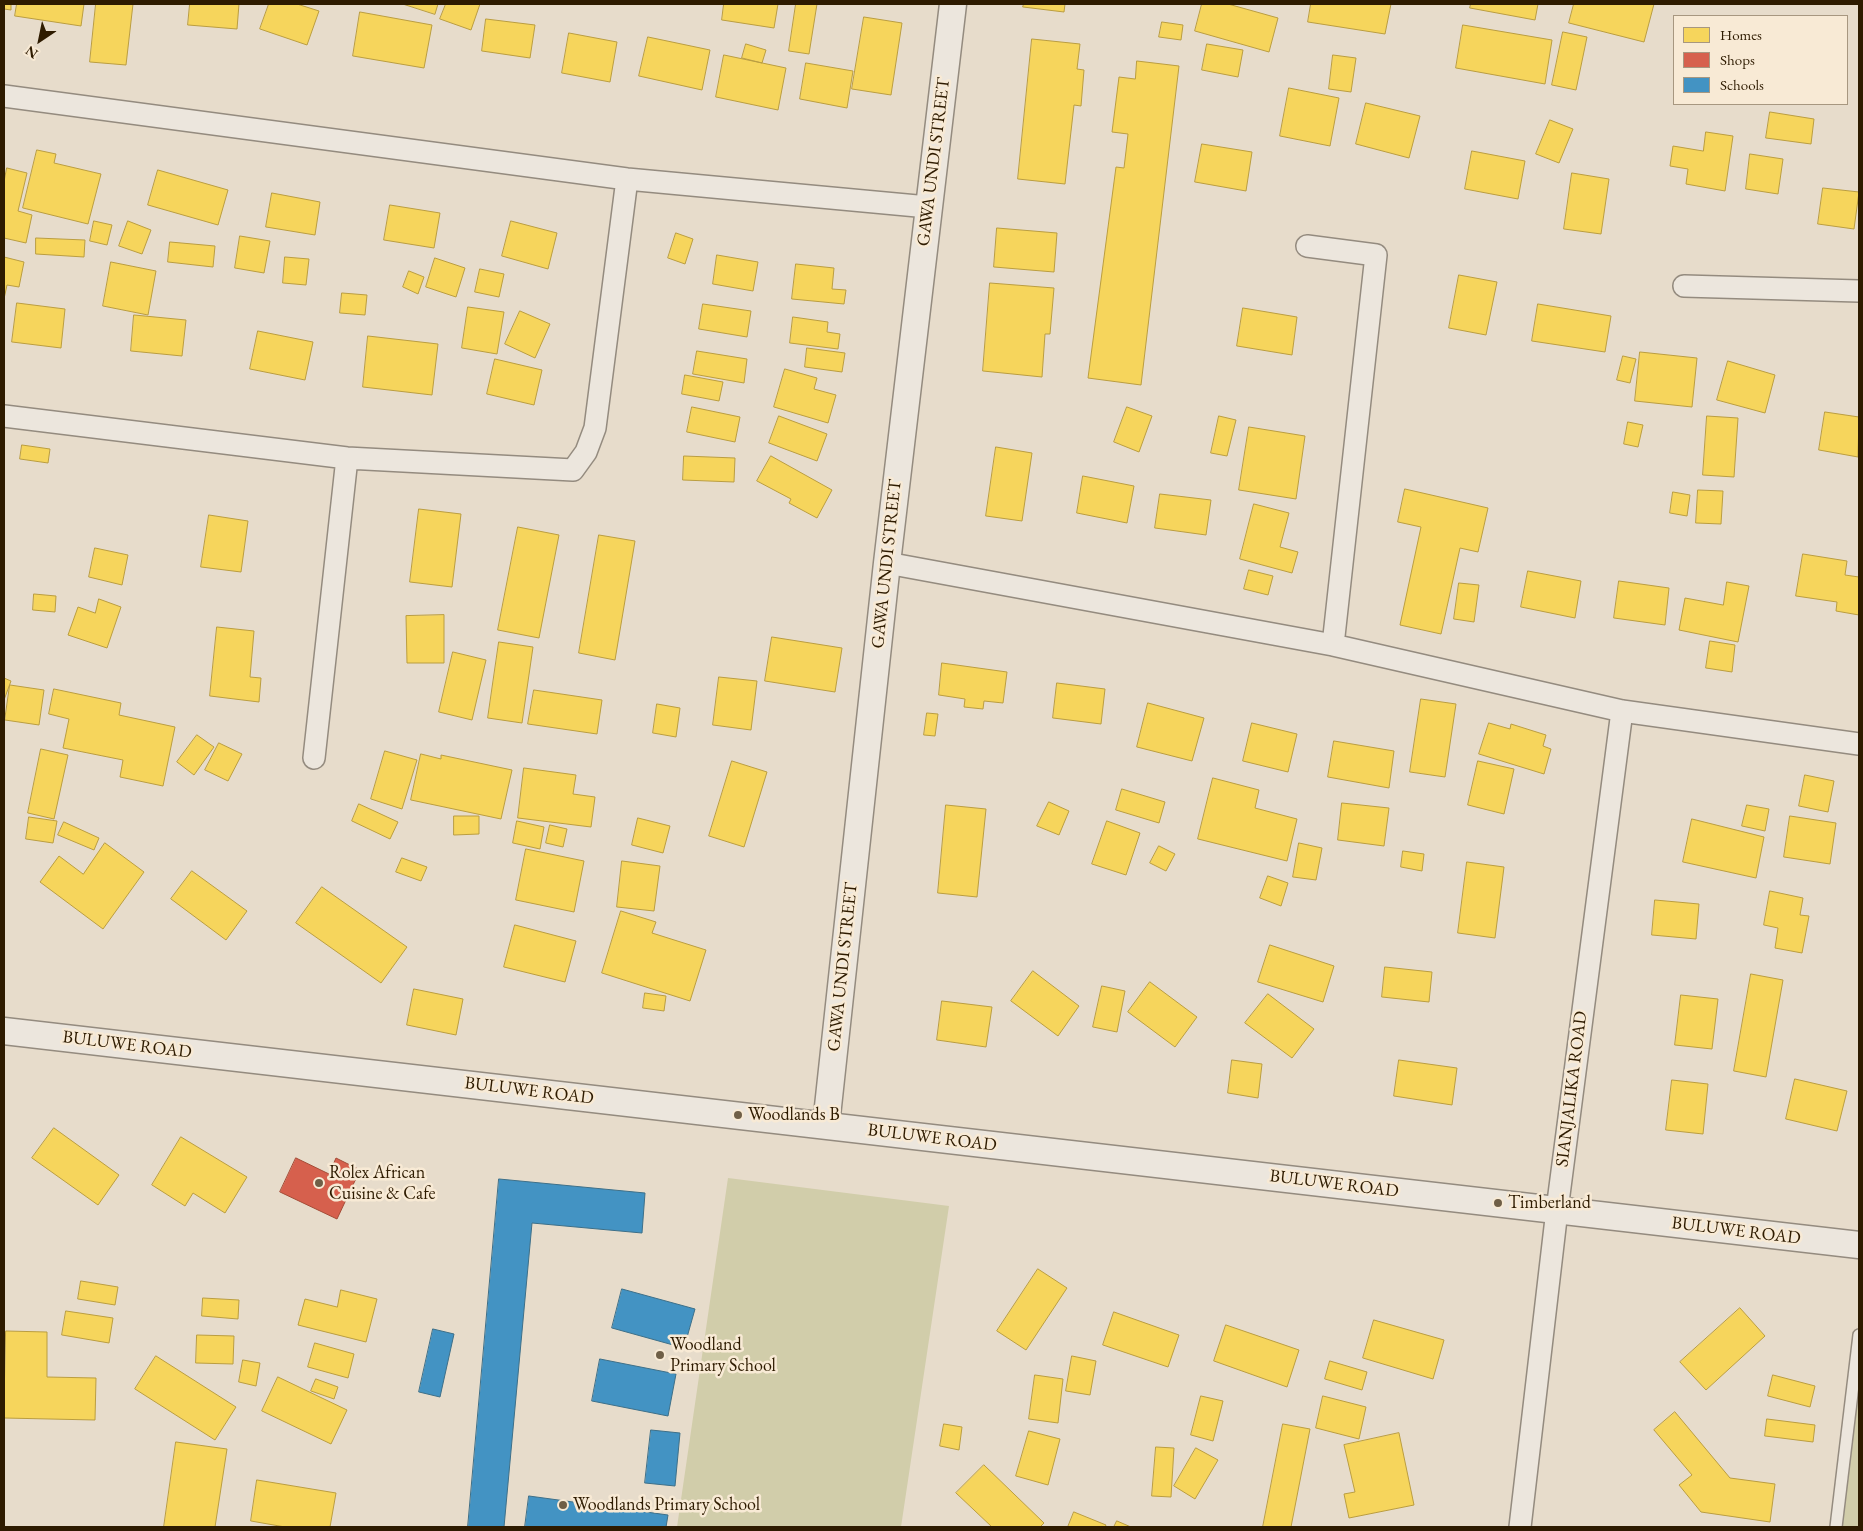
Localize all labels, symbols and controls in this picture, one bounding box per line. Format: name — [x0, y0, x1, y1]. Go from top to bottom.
north arrow — [15, 15, 65, 65]
legend — [1673, 15, 1848, 105]
text: Homes — [1720, 25, 1762, 44]
text: N — [22, 42, 41, 63]
text: Shops — [1720, 50, 1755, 69]
text: Schools — [1720, 75, 1764, 94]
street label: GAWA UNDI STREET — [913, 76, 955, 248]
street label: GAWA UNDI STREET — [867, 478, 907, 650]
street label: GAWA UNDI STREET — [823, 881, 863, 1053]
street label: SIANJALIKA ROAD — [1552, 1010, 1592, 1168]
street label: BULUWE ROAD — [61, 1026, 193, 1064]
street label: BULUWE ROAD — [463, 1072, 595, 1110]
place label: Woodlands B — [748, 1104, 840, 1126]
marker: Woodlands B — [732, 1109, 744, 1121]
street label: BULUWE ROAD — [866, 1119, 998, 1157]
place label: Rolex African Cuisine & Cafe — [329, 1162, 435, 1204]
street label: BULUWE ROAD — [1268, 1165, 1400, 1203]
marker: Rolex African Cuisine & Cafe — [313, 1177, 325, 1189]
place label: Timberland — [1508, 1192, 1591, 1214]
marker: Timberland — [1492, 1197, 1504, 1209]
street label: BULUWE ROAD — [1670, 1212, 1802, 1250]
place label: Woodland Primary School — [670, 1334, 776, 1376]
marker: Woodland Primary School — [654, 1349, 666, 1361]
place label: Woodlands Primary School — [573, 1494, 760, 1516]
marker: Woodlands Primary School — [557, 1499, 569, 1511]

